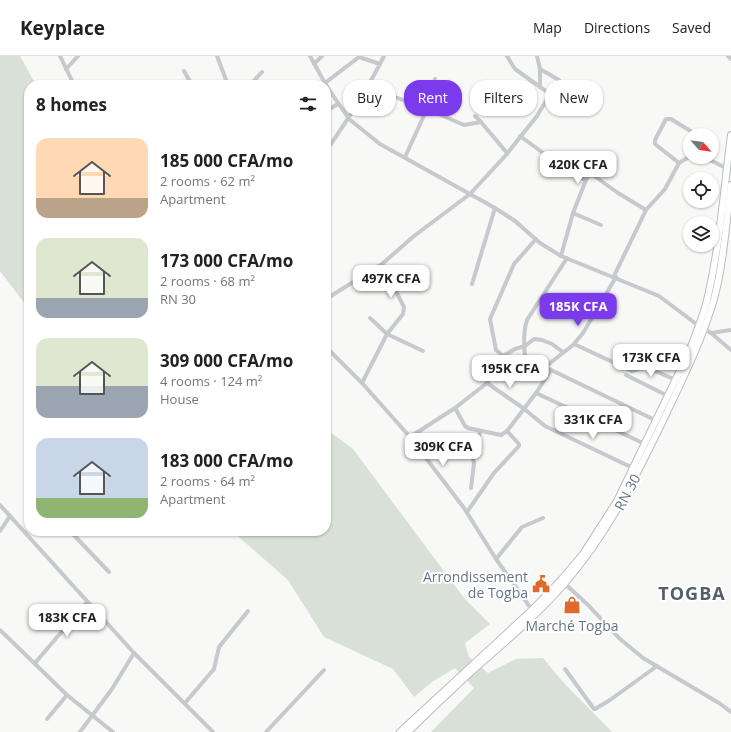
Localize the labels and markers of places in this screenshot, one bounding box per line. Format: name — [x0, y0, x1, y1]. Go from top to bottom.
pin: 420K CFA — [537, 151, 619, 185]
pin: 497K CFA — [350, 265, 432, 299]
pin: 185K CFA — [537, 293, 619, 327]
pin: 173K CFA — [610, 344, 692, 378]
pin: 195K CFA — [469, 355, 551, 389]
pin: 331K CFA — [552, 406, 634, 440]
pin: 309K CFA — [402, 433, 484, 467]
place label: Arrondissement de Togba — [423, 567, 528, 602]
public building icon: Arrondissement de Togba — [531, 574, 551, 594]
shop icon: Marché Togba — [562, 595, 582, 615]
pin: 183K CFA — [26, 604, 108, 638]
place label: Marché Togba — [526, 616, 618, 635]

